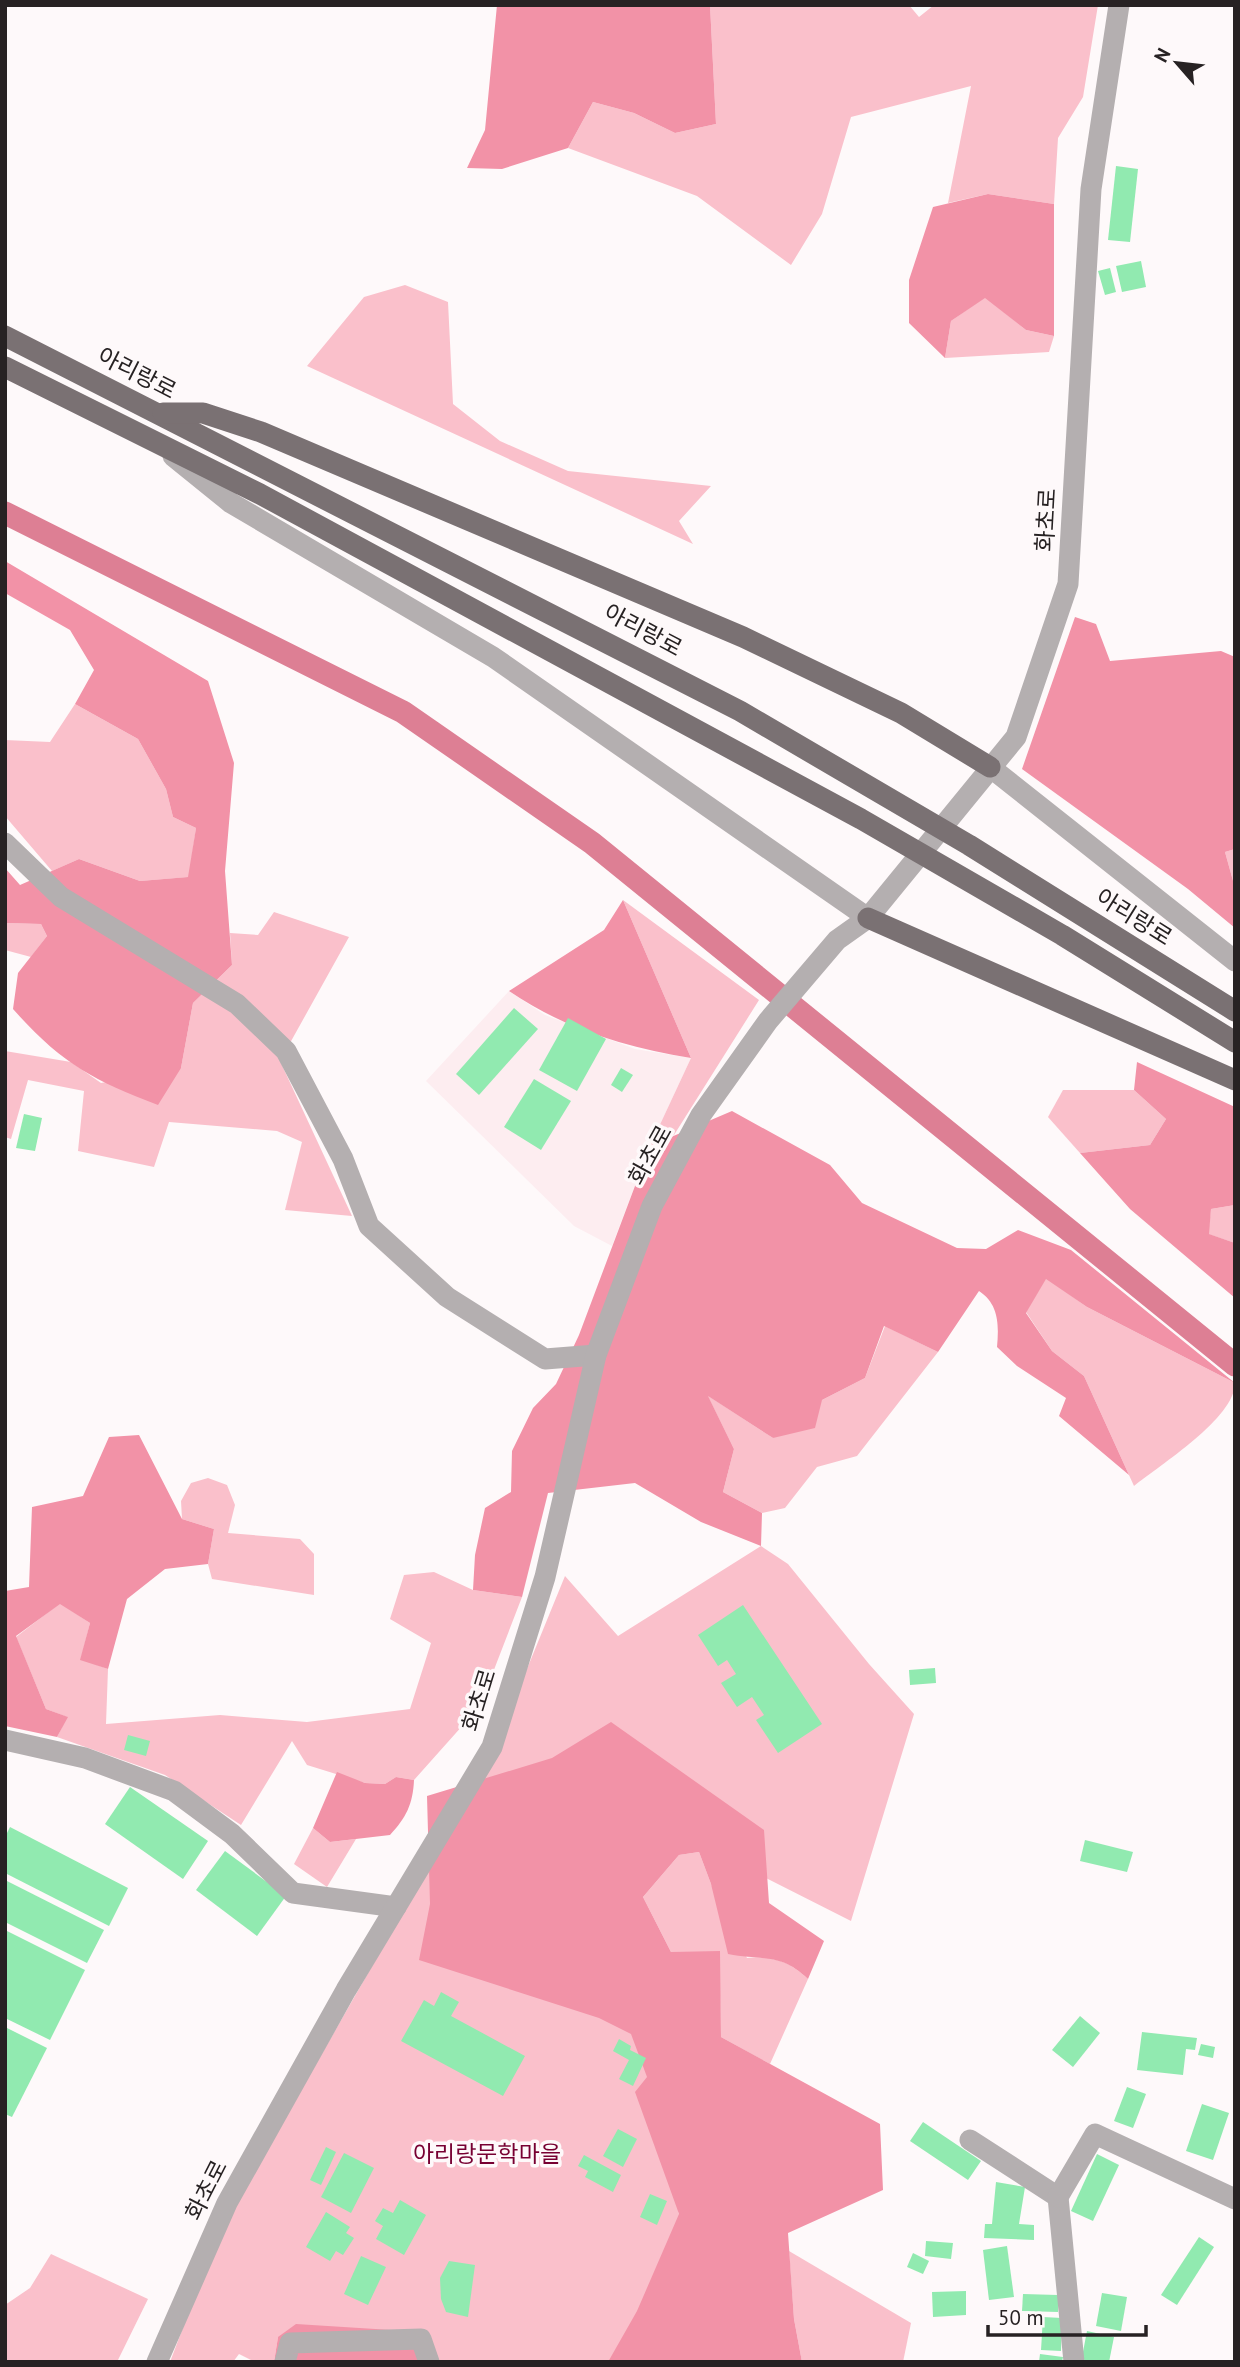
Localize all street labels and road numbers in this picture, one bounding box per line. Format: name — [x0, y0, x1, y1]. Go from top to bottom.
street label: 아리랑로 — [93, 340, 182, 405]
street label: 화초로 — [1029, 488, 1062, 552]
street label: 아리랑로 — [599, 597, 687, 662]
street label: 아리랑로 — [1091, 882, 1178, 951]
street label: 화초로 — [621, 1120, 678, 1190]
street label: 화초로 — [455, 1665, 502, 1734]
street label: 화초로 — [178, 2155, 233, 2225]

